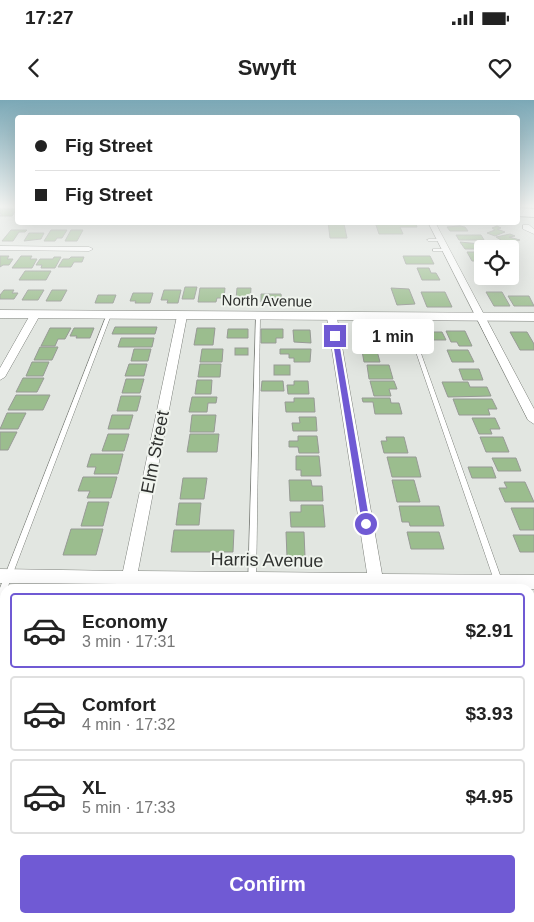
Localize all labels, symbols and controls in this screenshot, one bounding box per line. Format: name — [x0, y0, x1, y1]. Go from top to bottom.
text: 17:27 — [25, 7, 74, 28]
icon: back — [20, 54, 48, 82]
icon: heart — [486, 54, 514, 82]
text: Swyft — [238, 55, 296, 80]
text: Fig Street — [65, 135, 153, 156]
text: Fig Street — [65, 184, 153, 205]
map controls — [474, 240, 519, 285]
button: locate — [474, 240, 519, 285]
street label: North Avenue — [222, 291, 312, 310]
callout: 1 min — [352, 318, 435, 354]
route end — [324, 325, 346, 347]
text: 1 min — [372, 328, 414, 345]
street label: Elm Street — [137, 409, 173, 495]
route start — [355, 513, 377, 535]
street label: Harris Avenue — [210, 549, 324, 571]
icon: car — [22, 608, 67, 653]
text: Economy — [82, 611, 168, 632]
text: $2.91 — [465, 620, 513, 641]
text: 3 min · 17:31 — [82, 633, 175, 650]
icon: car — [22, 691, 67, 736]
text: Comfort — [82, 694, 156, 715]
text: $3.93 — [465, 703, 513, 724]
text: 4 min · 17:32 — [82, 716, 175, 733]
icon: car — [22, 774, 67, 819]
text: XL — [82, 777, 106, 798]
text: $4.95 — [465, 786, 513, 807]
text: 5 min · 17:33 — [82, 799, 175, 816]
button: Confirm — [20, 855, 515, 913]

